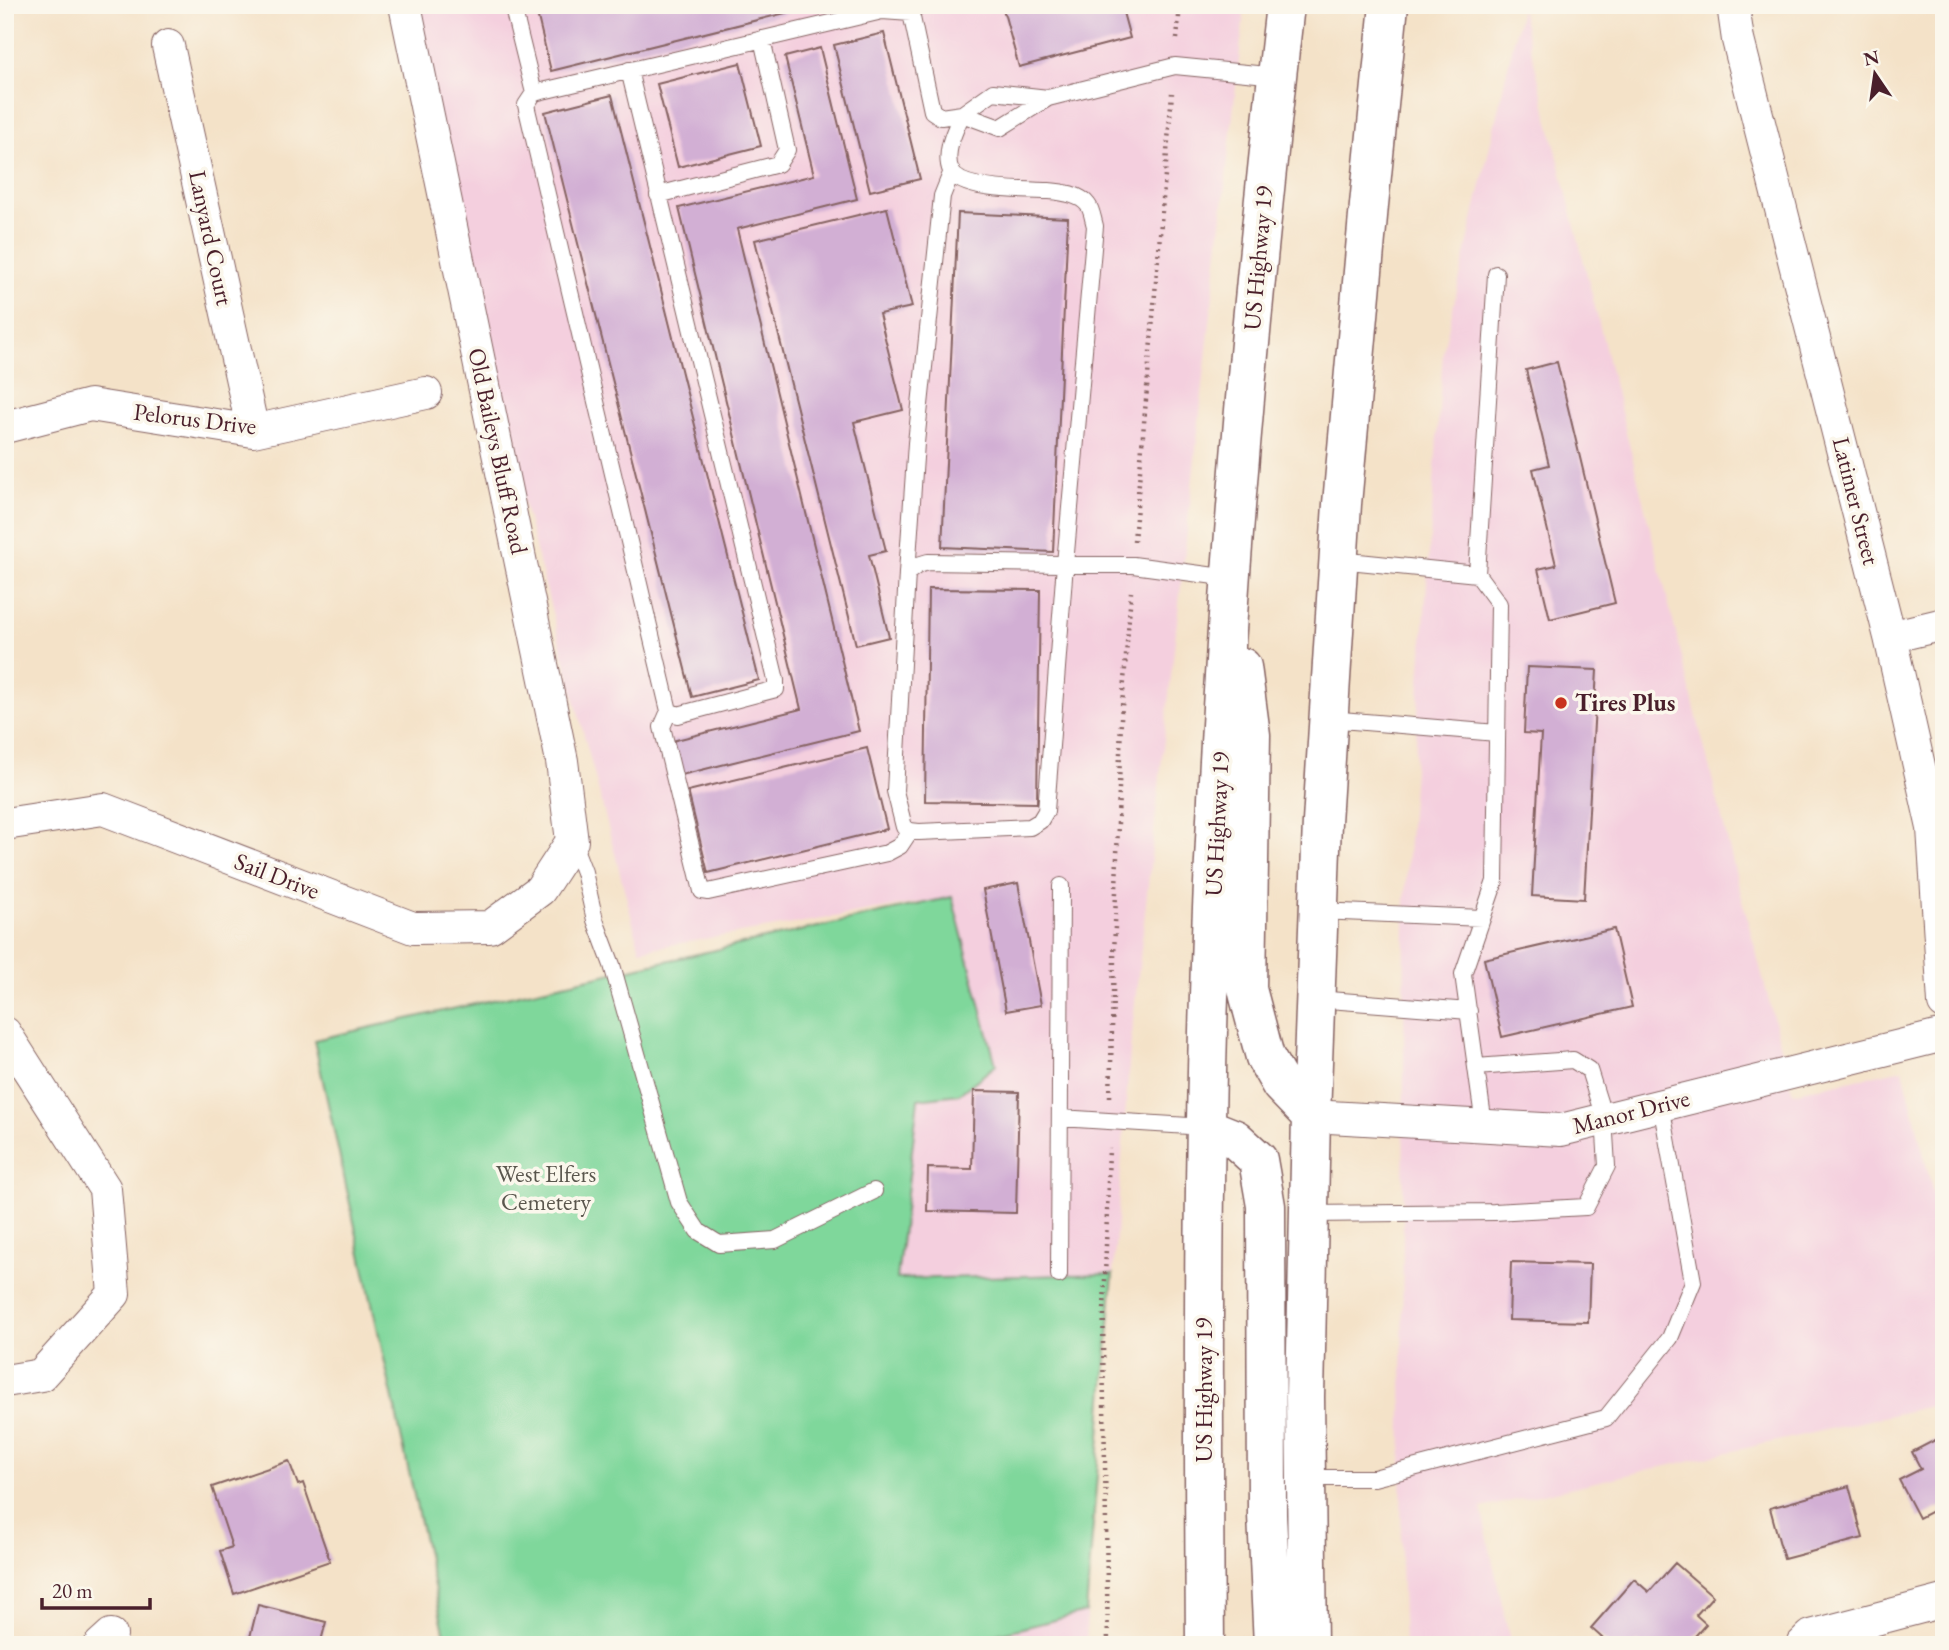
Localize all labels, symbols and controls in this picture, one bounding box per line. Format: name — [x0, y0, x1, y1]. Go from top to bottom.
north arrow — [1840, 38, 1910, 108]
text: N — [1861, 44, 1882, 72]
street label: Lanyard Court — [182, 168, 241, 309]
street label: US Highway 19 — [1236, 184, 1279, 332]
street label: Old Baileys Bluff Road — [461, 345, 536, 558]
street label: Pelorus Drive — [132, 396, 258, 441]
street label: Latimer Street — [1826, 434, 1887, 568]
place label: Tires Plus — [1575, 687, 1675, 718]
marker: Tires Plus — [1553, 695, 1569, 711]
street label: US Highway 19 — [1197, 750, 1236, 897]
street label: Sail Drive — [230, 845, 324, 906]
street label: Manor Drive — [1569, 1082, 1693, 1141]
park label: West Elfers Cemetery — [496, 1158, 596, 1217]
street label: US Highway 19 — [1188, 1317, 1219, 1462]
scale bar — [42, 1566, 150, 1610]
text: 20 m — [52, 1577, 93, 1604]

